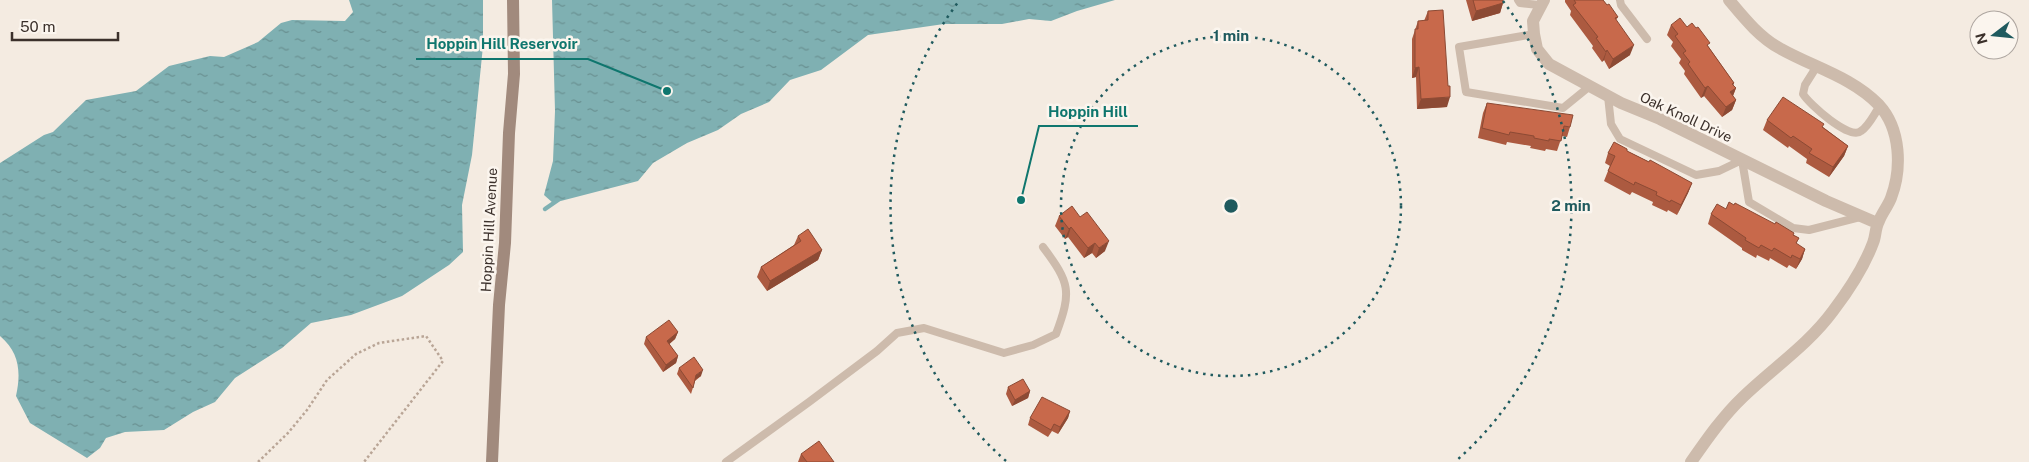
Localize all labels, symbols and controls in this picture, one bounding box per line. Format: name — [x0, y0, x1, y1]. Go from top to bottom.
scale bar — [12, 10, 119, 42]
north arrow — [1969, 10, 2019, 60]
text: 50 m — [20, 18, 55, 35]
text: 1 min — [1213, 27, 1249, 44]
callout: Hoppin Hill Reservoir — [416, 29, 588, 59]
text: N — [1972, 31, 1991, 46]
text: Hoppin Hill Reservoir — [426, 35, 578, 52]
street label: Oak Knoll Drive — [1637, 89, 1735, 145]
callout: Hoppin Hill — [1039, 96, 1138, 126]
text: Hoppin Hill — [1048, 103, 1128, 120]
street label: Hoppin Hill Avenue — [478, 167, 500, 292]
centre of rings — [1222, 197, 1240, 215]
text: 2 min — [1551, 197, 1591, 214]

